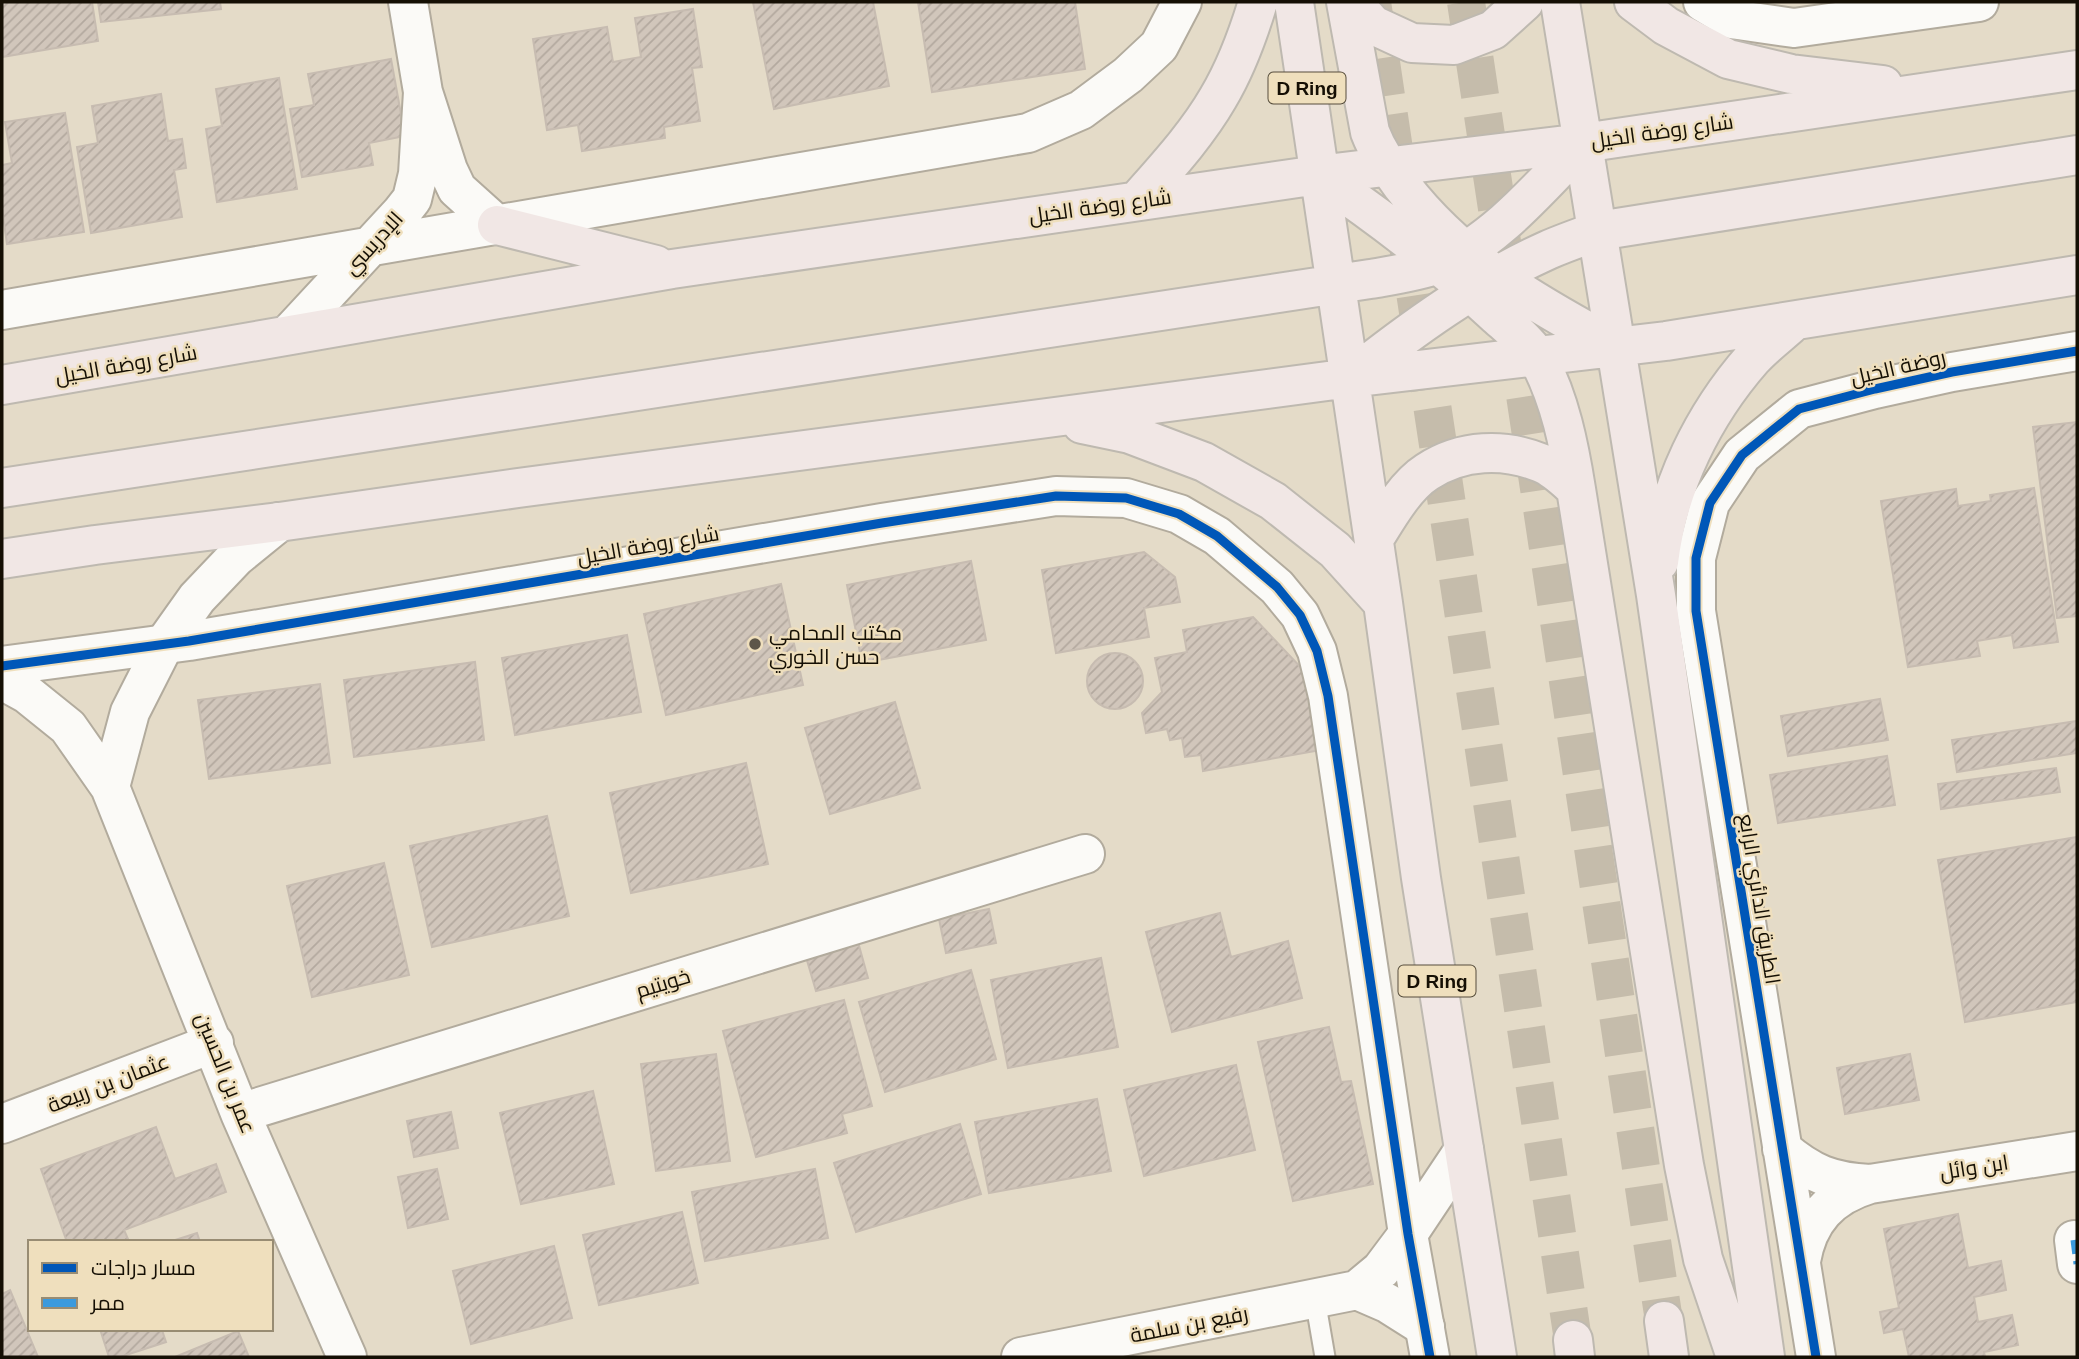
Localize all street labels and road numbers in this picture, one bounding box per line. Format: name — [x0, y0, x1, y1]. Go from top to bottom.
road number: D Ring — [1268, 72, 1346, 104]
street label: شارع روضة الخيل — [1589, 110, 1735, 155]
street label: شارع روضة الخيل — [1027, 185, 1173, 230]
street label: الإدريسي — [339, 207, 410, 282]
street label: شارع روضة الخيل — [53, 340, 199, 391]
street label: روضة الخيل — [1848, 345, 1948, 391]
street label: شارع روضة الخيل — [575, 521, 721, 572]
street label: الطريق الدائري الرابع — [1730, 812, 1785, 987]
street label: خويتيم — [633, 964, 694, 1005]
road number: D Ring — [1398, 965, 1476, 996]
street label: عمر بن الحسين — [190, 1009, 261, 1137]
street label: عثمان بن ربيعة — [44, 1049, 172, 1118]
street label: ابن وائل — [1938, 1150, 2010, 1186]
street label: رفيع بن سلمة — [1128, 1301, 1251, 1350]

